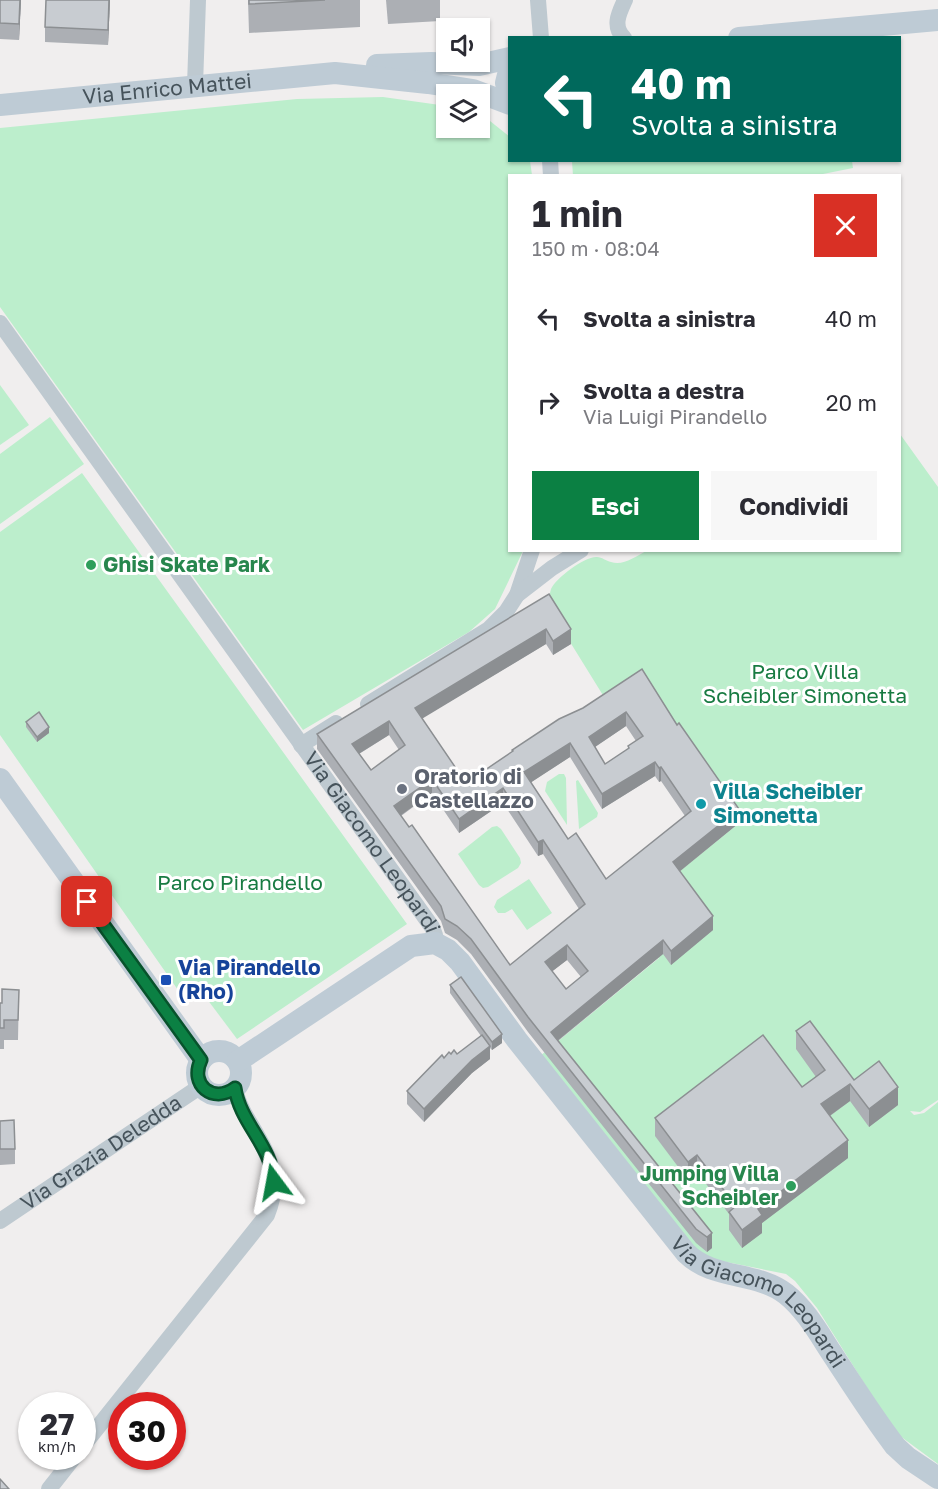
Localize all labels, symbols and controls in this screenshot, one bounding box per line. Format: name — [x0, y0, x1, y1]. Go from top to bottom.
map controls — [436, 18, 490, 138]
button: sound — [436, 18, 490, 72]
text: 40 m — [631, 58, 732, 108]
icon: left — [532, 60, 610, 138]
street label: Via Enrico Mattei — [81, 67, 253, 109]
button: layers — [436, 84, 490, 138]
text: Svolta a sinistra — [631, 109, 838, 141]
text: 1 min — [532, 192, 623, 235]
button: close — [814, 194, 877, 257]
text: 150 m · 08:04 — [532, 236, 660, 260]
icon: left — [532, 302, 565, 335]
text: Svolta a sinistra — [583, 305, 755, 332]
text: 40 m — [825, 305, 877, 332]
text: Svolta a destra — [583, 377, 744, 404]
icon: right — [532, 386, 565, 419]
text: 20 m — [826, 389, 877, 416]
text: Via Luigi Pirandello — [583, 404, 767, 428]
button: Esci — [532, 471, 699, 540]
button: Condividi — [711, 471, 877, 540]
place label: Ghisi Skate Park — [103, 551, 270, 577]
marker: Ghisi Skate Park — [84, 558, 98, 572]
park label: Parco Villa Scheibler Simonetta — [703, 658, 907, 708]
street label: Via Giacomo Leopardi — [299, 746, 447, 936]
place label: Oratorio di Castellazzo — [414, 763, 534, 813]
place label: Villa Scheibler Simonetta — [713, 778, 863, 828]
marker: Oratorio di Castellazzo — [395, 782, 409, 796]
marker: Villa Scheibler Simonetta — [694, 797, 708, 811]
park label: Parco Pirandello — [157, 869, 323, 895]
pin — [61, 876, 112, 927]
icon: arrive — [70, 885, 103, 918]
place label: Via Pirandello (Rho) — [178, 954, 321, 1004]
marker: Via Pirandello (Rho) — [159, 973, 173, 987]
street label: Via Grazia Deledda — [15, 1089, 186, 1215]
position arrow — [242, 1150, 306, 1214]
place label: Jumping Villa Scheibler — [640, 1160, 779, 1210]
marker: Jumping Villa Scheibler — [784, 1179, 798, 1193]
street label: Via Giacomo Leopardi — [665, 1230, 852, 1372]
speed limit sign: 30 — [108, 1392, 186, 1470]
text: 27 — [40, 1406, 74, 1442]
text: km/h — [38, 1437, 76, 1455]

